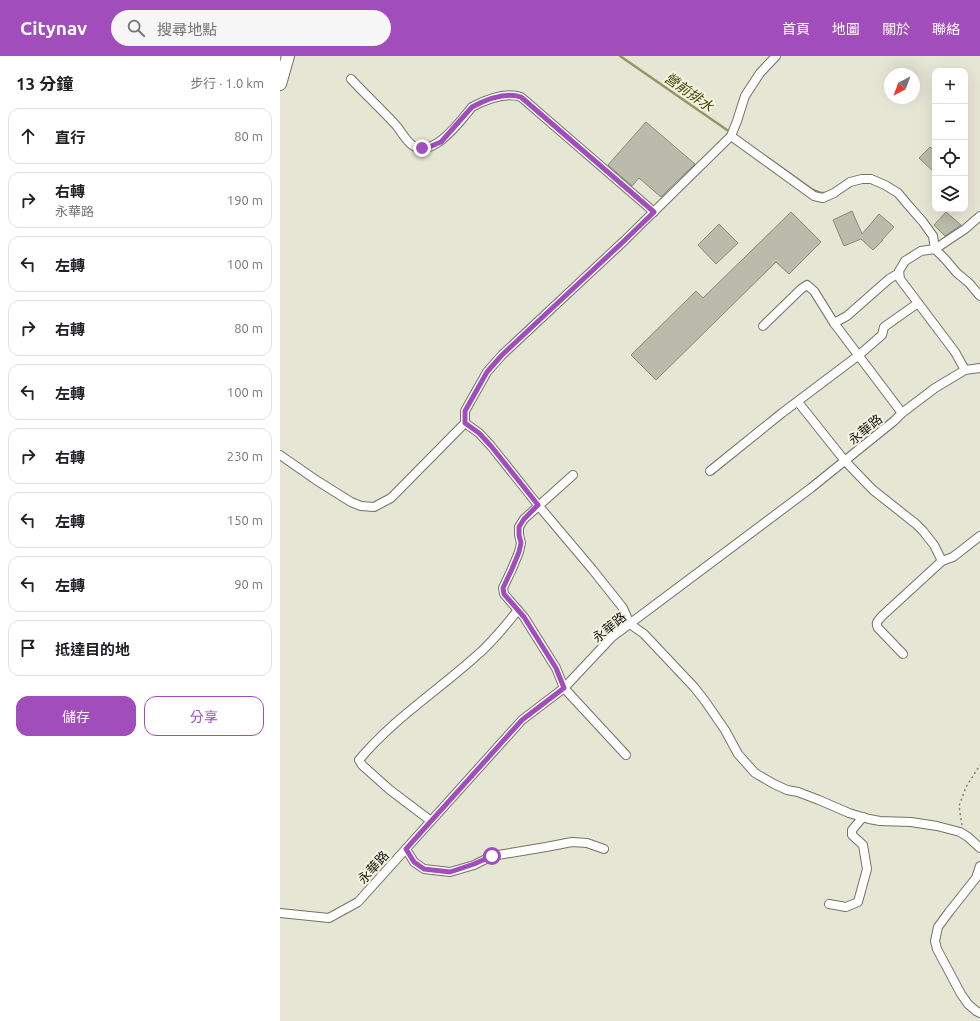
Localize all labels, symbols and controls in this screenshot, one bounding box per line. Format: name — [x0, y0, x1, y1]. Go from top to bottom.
search box — [111, 10, 391, 46]
text: Citynav — [20, 17, 87, 39]
icon: search — [125, 17, 147, 39]
text: 搜尋地點 — [157, 21, 217, 38]
text: 首頁 — [782, 21, 810, 37]
text: 地圖 — [832, 21, 860, 37]
text: 關於 — [882, 21, 910, 37]
text: 聯絡 — [932, 21, 960, 37]
north arrow — [884, 68, 920, 104]
map controls — [932, 68, 968, 212]
button: + — [932, 68, 968, 104]
water label: 營前排水 — [661, 69, 717, 115]
text: 13 分鐘 — [16, 74, 73, 93]
text: 步行 · 1.0 km — [190, 76, 264, 90]
button: − — [932, 104, 968, 140]
icon: ahead — [17, 125, 39, 147]
text: 直行 — [55, 129, 85, 146]
text: 80 m — [234, 129, 263, 143]
route end — [413, 139, 431, 157]
button: locate — [932, 140, 968, 176]
button: layers — [932, 176, 968, 212]
text: 右轉 — [55, 183, 85, 200]
icon: right — [17, 189, 39, 211]
text: 190 m — [227, 193, 263, 207]
text: 永華路 — [55, 204, 94, 218]
icon: left — [17, 253, 39, 275]
text: 左轉 — [55, 257, 85, 274]
text: 100 m — [227, 257, 263, 271]
icon: right — [17, 317, 39, 339]
text: 右轉 — [55, 321, 85, 338]
text: 80 m — [234, 321, 263, 335]
icon: left — [17, 381, 39, 403]
text: 左轉 — [55, 385, 85, 402]
text: 100 m — [227, 385, 263, 399]
street label: 永華路 — [845, 411, 885, 447]
icon: right — [17, 445, 39, 467]
text: 右轉 — [55, 449, 85, 466]
text: 230 m — [227, 449, 263, 463]
icon: left — [17, 509, 39, 531]
text: 左轉 — [55, 513, 85, 530]
text: 150 m — [227, 513, 263, 527]
icon: left — [17, 573, 39, 595]
text: 左轉 — [55, 577, 85, 594]
text: 90 m — [234, 577, 263, 591]
street label: 永華路 — [590, 609, 628, 645]
icon: arrive — [17, 637, 39, 659]
text: 抵達目的地 — [55, 641, 130, 658]
button: 儲存 — [16, 696, 136, 736]
button: 分享 — [144, 696, 264, 736]
route start — [483, 847, 501, 865]
street label: 永華路 — [355, 848, 391, 886]

